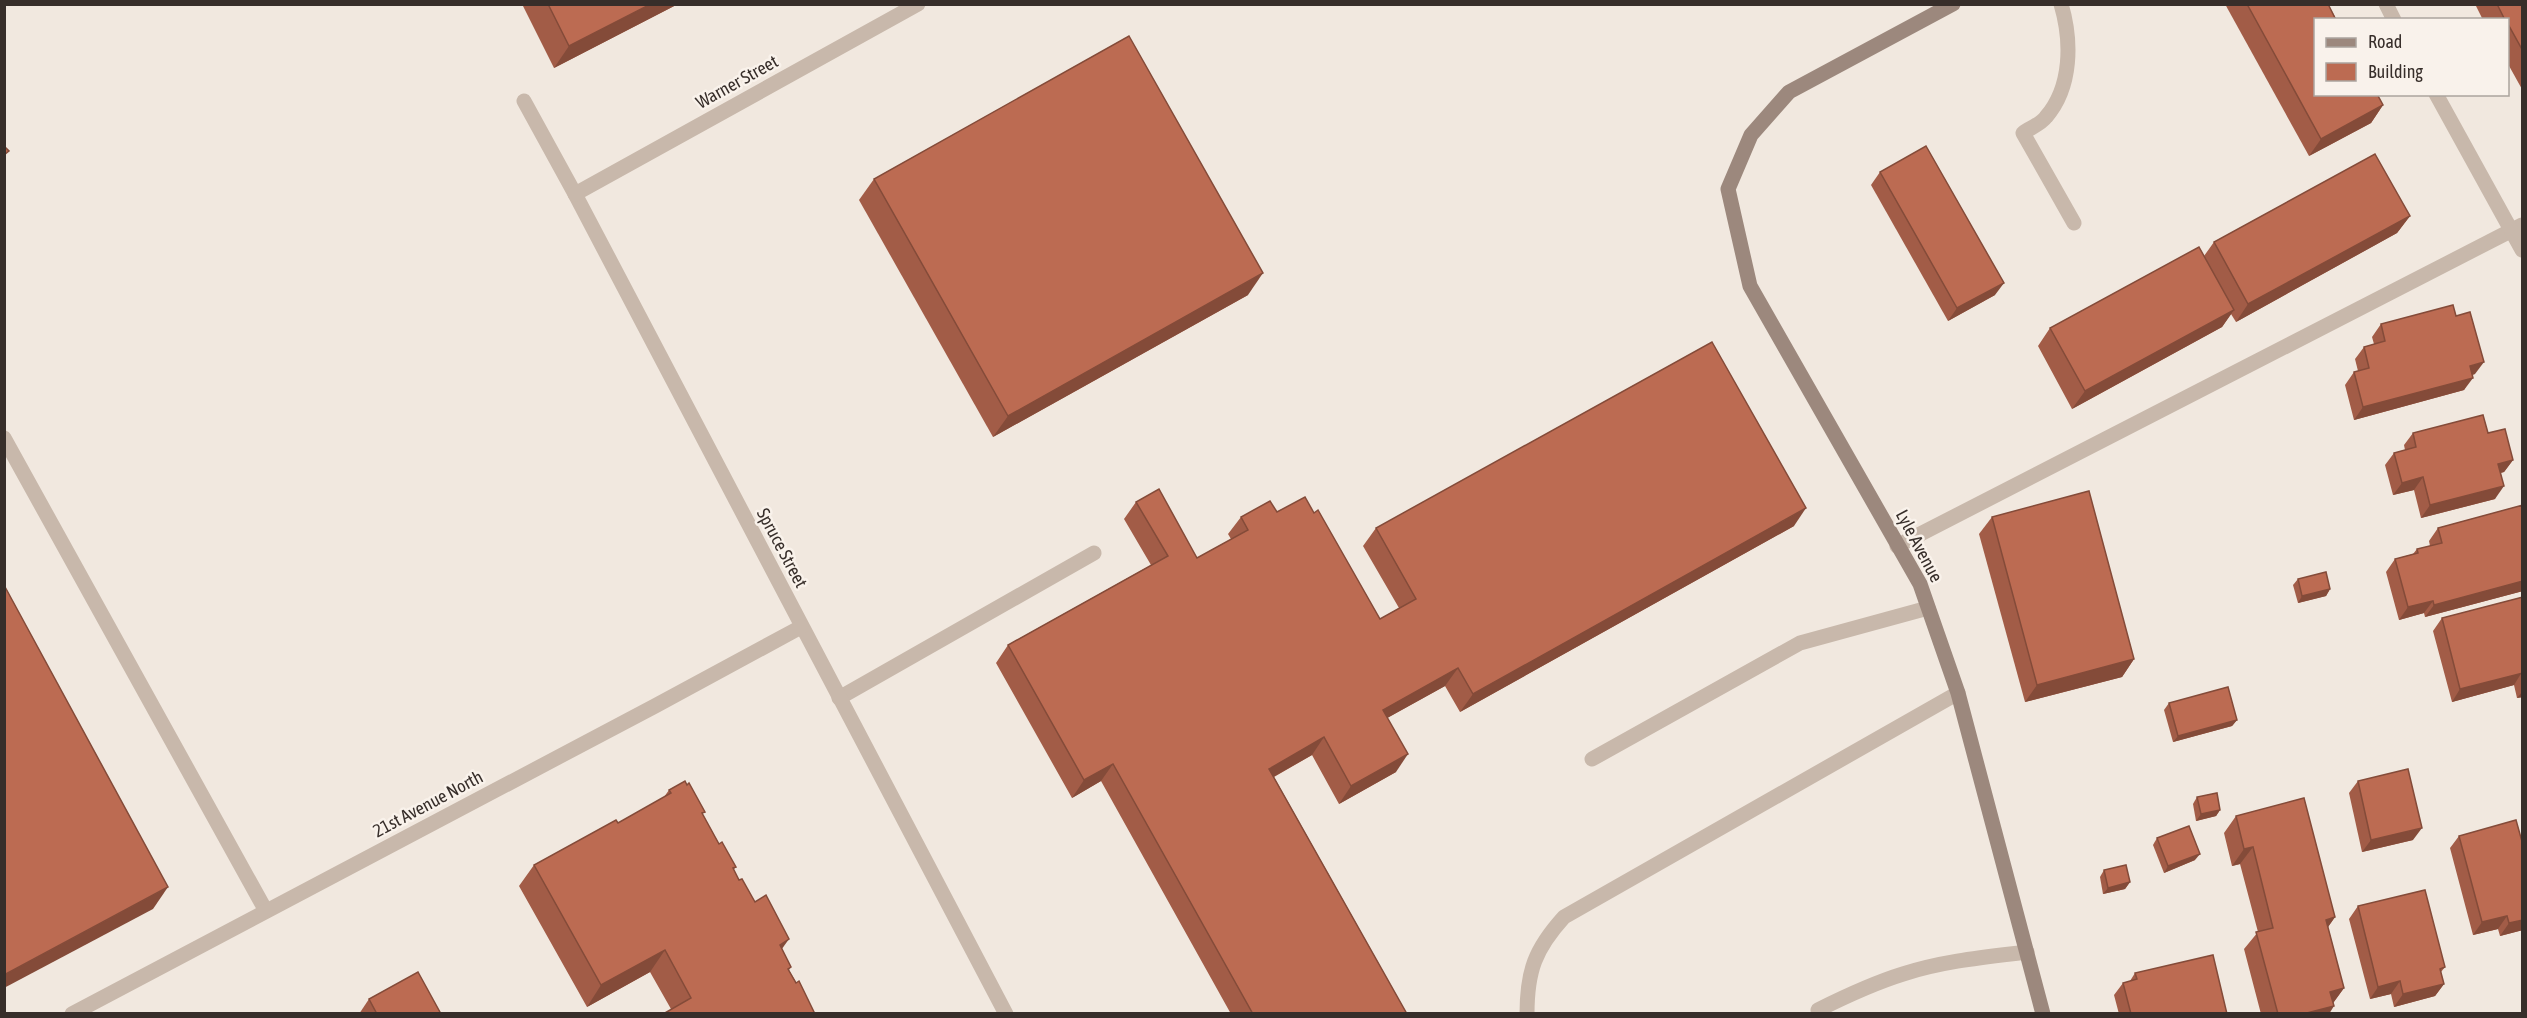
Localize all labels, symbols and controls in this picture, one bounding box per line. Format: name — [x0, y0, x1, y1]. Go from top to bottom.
legend — [2314, 18, 2509, 96]
text: Road — [2368, 31, 2402, 52]
street label: Warner Street — [692, 50, 781, 113]
text: Building — [2368, 61, 2423, 82]
street label: Spruce Street — [753, 504, 812, 591]
street label: Lyle Avenue — [1892, 506, 1947, 586]
street label: 21st Avenue North — [369, 766, 486, 841]

